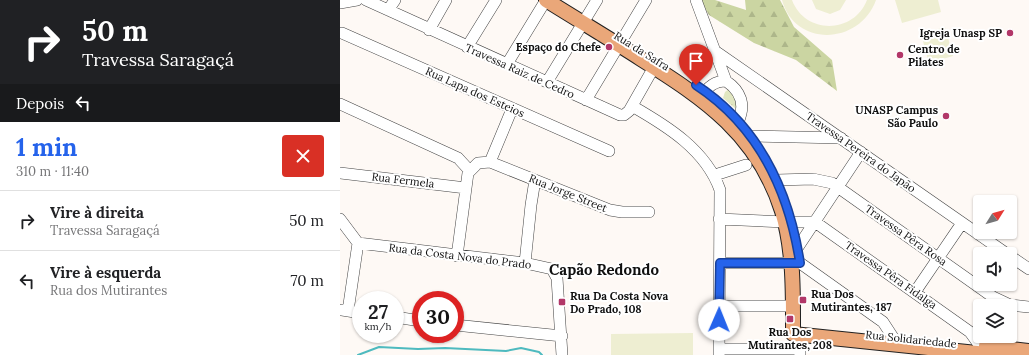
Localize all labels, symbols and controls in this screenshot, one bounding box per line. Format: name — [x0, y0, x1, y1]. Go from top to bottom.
text: 50 m — [82, 13, 148, 49]
icon: right — [16, 16, 68, 68]
place label: Igreja Unasp SP — [919, 26, 1002, 40]
street label: Rua da Safra — [611, 28, 673, 74]
marker: Igreja Unasp SP — [1005, 28, 1015, 38]
place label: Espaço do Chefe — [516, 40, 601, 54]
street label: Travessa Raiz de Cedro — [463, 41, 577, 101]
marker: Espaço do Chefe — [604, 42, 614, 52]
place label: Centro de Pilates — [908, 42, 960, 69]
pin — [679, 44, 713, 85]
text: Travessa Saragaçá — [82, 48, 234, 71]
icon: arrive — [685, 50, 707, 72]
marker: Centro de Pilates — [895, 50, 905, 60]
street label: Rua Lapa dos Esteios — [423, 64, 527, 120]
icon: left — [72, 92, 94, 114]
text: Depois — [16, 94, 64, 113]
place label: UNASP Campus São Paulo — [855, 103, 938, 130]
street label: Travessa Pereira do Japão — [803, 109, 919, 195]
marker: UNASP Campus São Paulo — [941, 111, 951, 121]
text: 1 min — [16, 132, 77, 163]
button: close — [282, 135, 324, 177]
text: 310 m · 11:40 — [16, 163, 89, 180]
street label: Rua Fermela — [371, 169, 435, 191]
street label: Rua Jorge Street — [527, 171, 610, 215]
north arrow — [973, 195, 1017, 239]
map controls — [973, 195, 1017, 343]
street label: Travessa Pêra Rosa — [862, 201, 950, 269]
text: Vire à direita — [50, 203, 144, 222]
icon: right — [16, 210, 38, 232]
text: 50 m — [289, 211, 324, 230]
text: Travessa Saragaçá — [50, 222, 160, 239]
street label: Travessa Pêra Fidalga — [842, 238, 940, 312]
street label: Rua da Costa Nova do Prado — [388, 240, 532, 272]
button: sound — [973, 247, 1017, 291]
district label: Capão Redondo — [549, 260, 660, 279]
text: Vire à esquerda — [50, 263, 161, 282]
icon: left — [16, 270, 38, 292]
text: 70 m — [290, 271, 324, 290]
text: Rua dos Mutirantes — [50, 282, 167, 299]
place label: Rua Dos Mutirantes, 187 — [811, 287, 892, 314]
place label: Rua Da Costa Nova Do Prado, 108 — [570, 289, 668, 316]
speed limit sign: 30 — [412, 291, 464, 343]
marker: Rua Dos Mutirantes, 187 — [798, 295, 808, 305]
marker: Rua Da Costa Nova Do Prado, 108 — [557, 297, 567, 307]
text: 27 — [368, 299, 388, 324]
position arrow — [698, 299, 740, 341]
button: layers — [973, 299, 1017, 343]
marker: Rua Dos Mutirantes, 208 — [785, 314, 795, 324]
text: km/h — [364, 320, 392, 333]
place label: Rua Dos Mutirantes, 208 — [748, 325, 832, 352]
street label: Rua Solidariedade — [865, 327, 957, 351]

